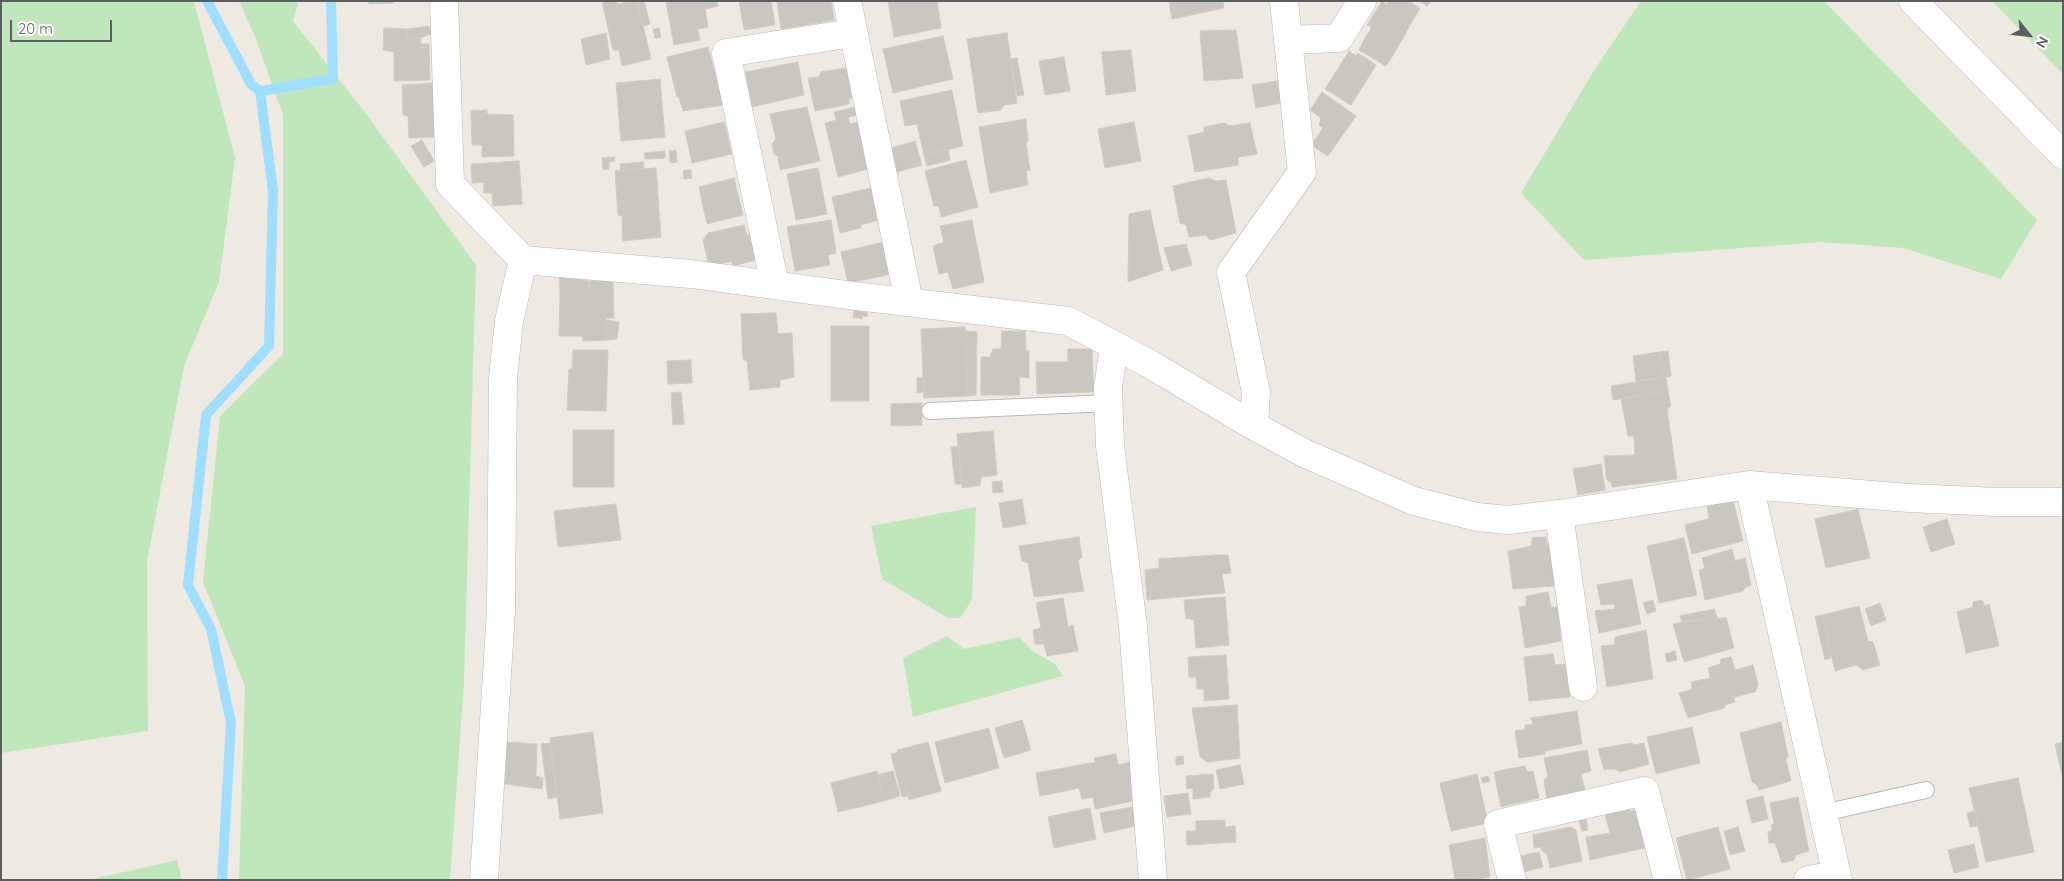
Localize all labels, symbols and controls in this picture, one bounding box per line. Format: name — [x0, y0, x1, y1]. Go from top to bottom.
scale bar — [12, 10, 115, 42]
north arrow — [2004, 10, 2054, 60]
text: 20 m — [18, 19, 53, 38]
text: N — [2032, 33, 2052, 51]

